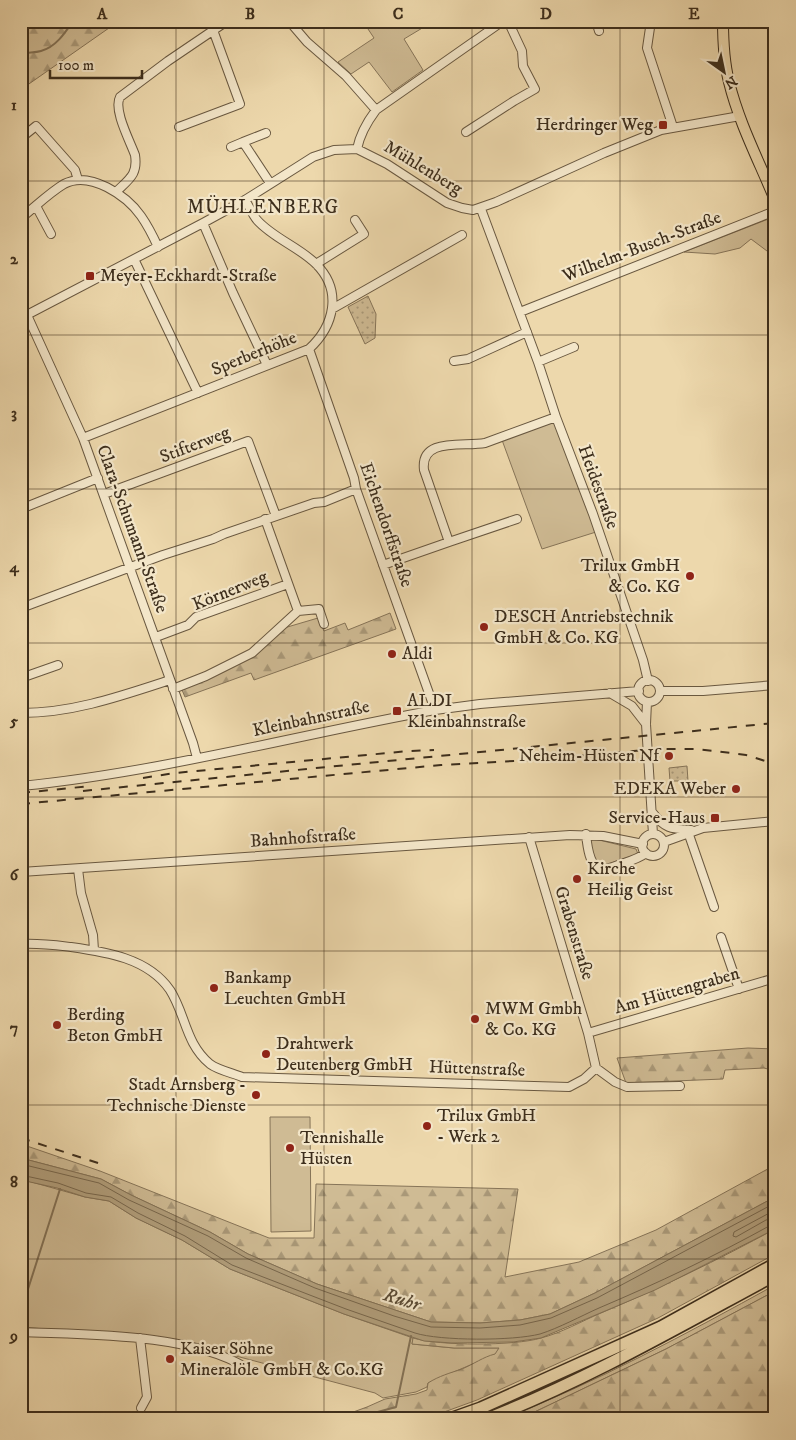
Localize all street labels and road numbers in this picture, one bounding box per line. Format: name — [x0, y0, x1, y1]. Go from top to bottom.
street label: Mühlenberg — [380, 136, 467, 200]
street label: Wilhelm-Busch-Straße — [559, 207, 724, 288]
street label: Sperberhöhe — [208, 327, 300, 381]
street label: Stifterweg — [157, 421, 233, 468]
street label: Clara-Schumann-Straße — [91, 442, 173, 616]
street label: Heidestraße — [573, 442, 623, 532]
street label: Eichendorffstraße — [354, 460, 418, 590]
street label: Körnerweg — [189, 566, 271, 616]
street label: Kleinbahnstraße — [251, 696, 371, 742]
street label: Bahnhofstraße — [249, 823, 357, 853]
street label: Grabenstraße — [549, 884, 599, 982]
street label: Am Hüttengraben — [612, 962, 743, 1019]
street label: Hüttenstraße — [428, 1056, 526, 1082]

